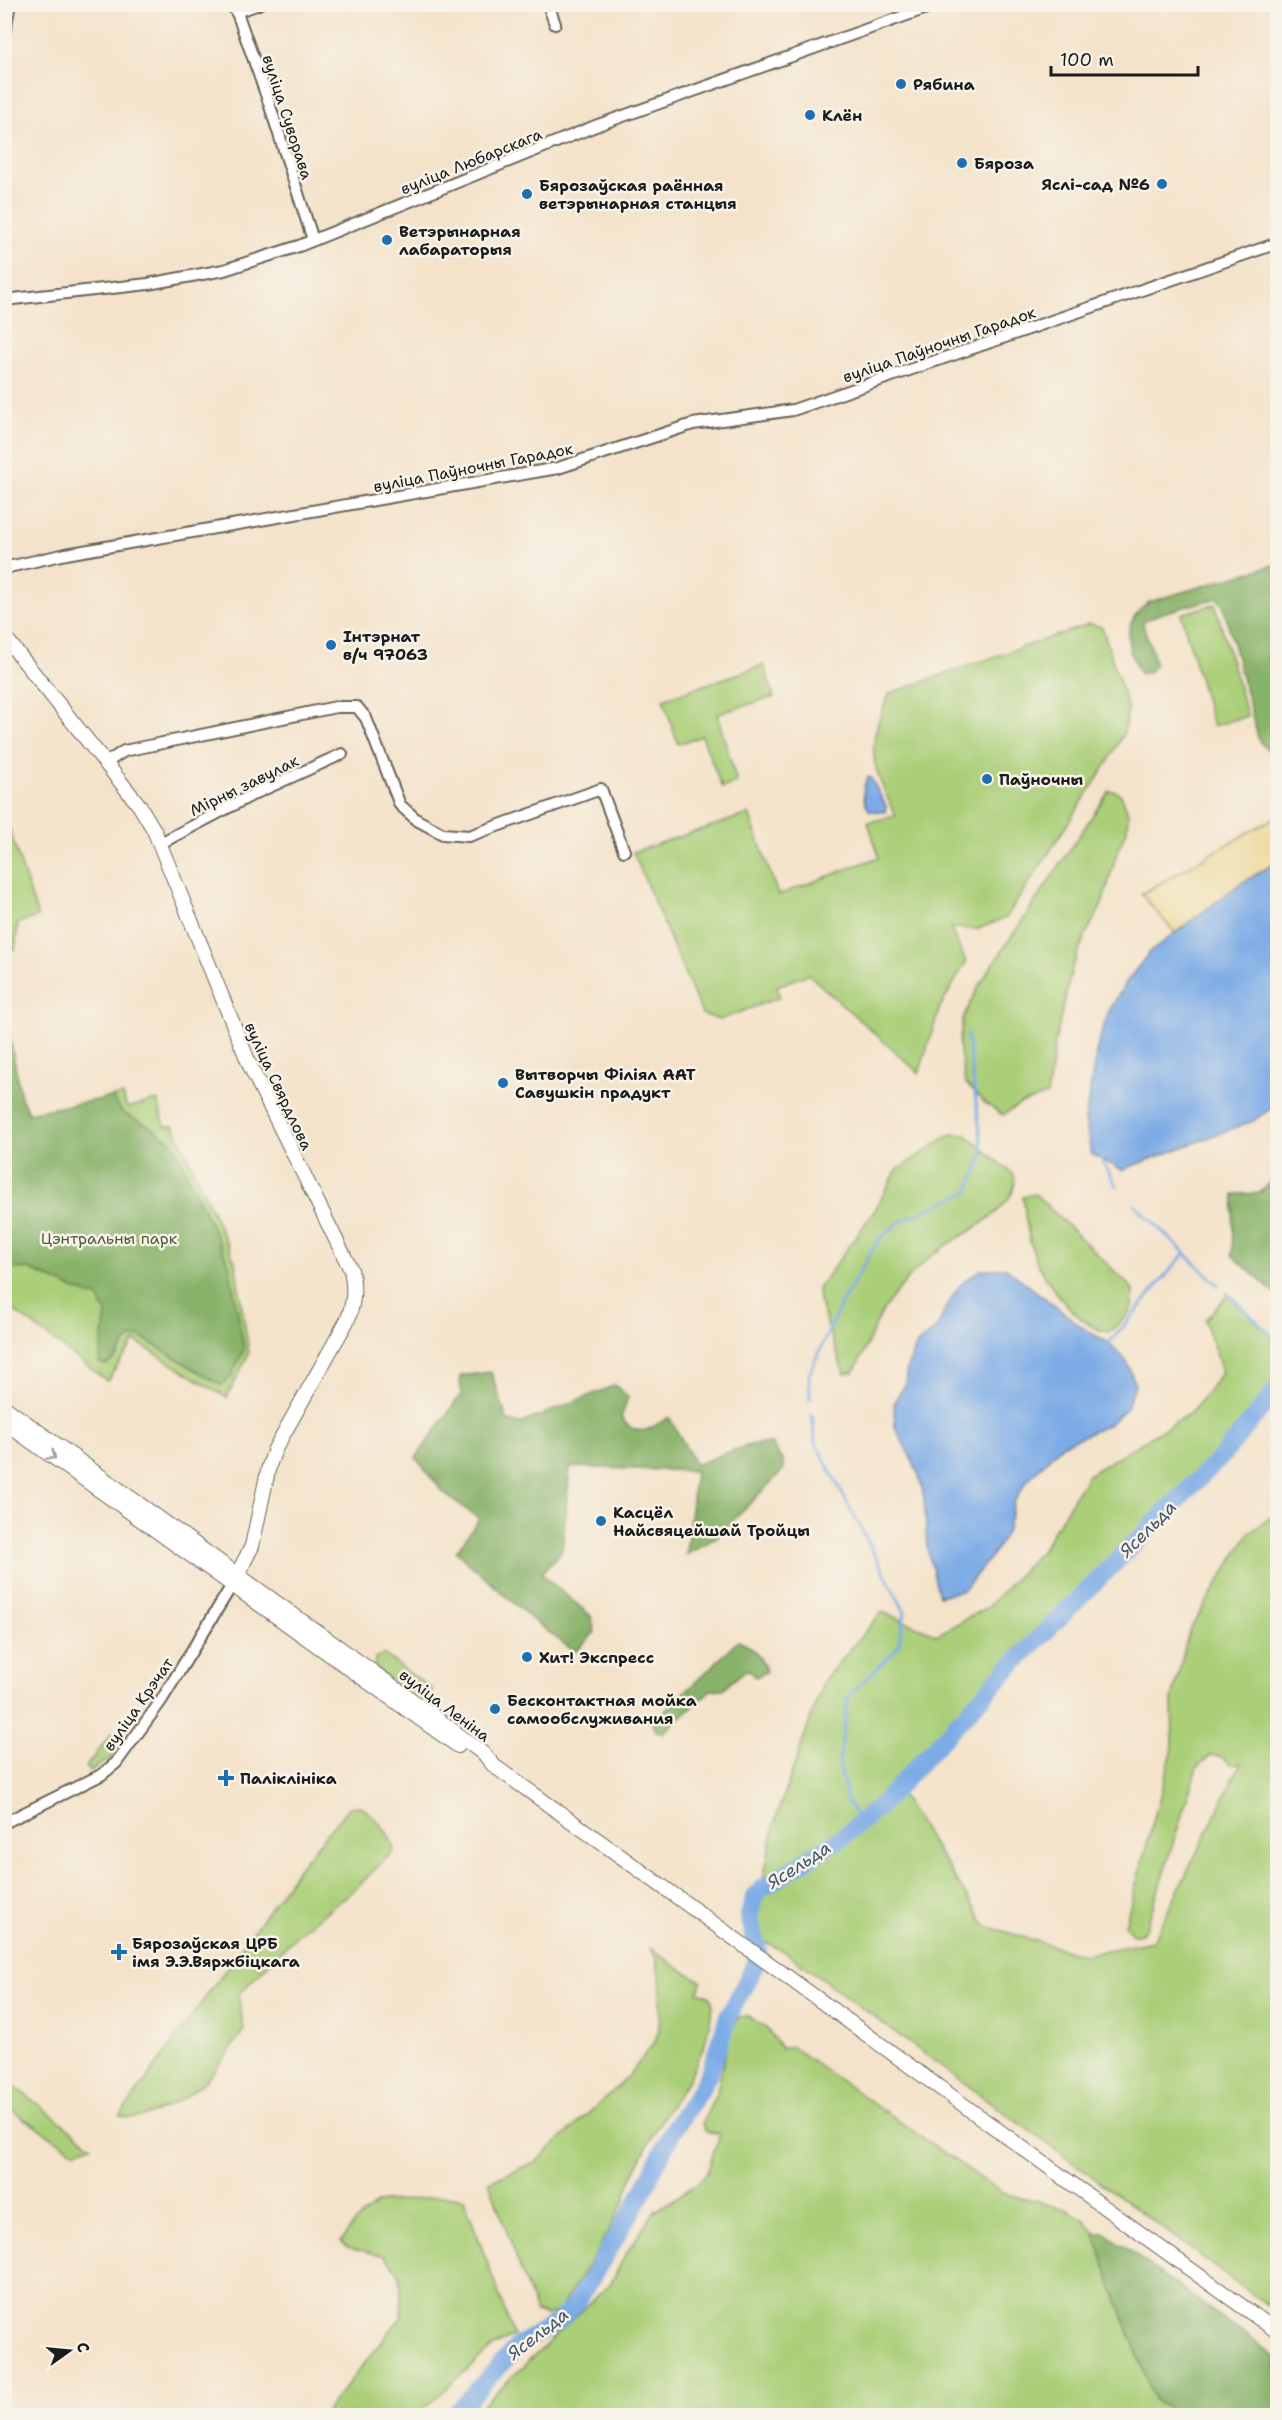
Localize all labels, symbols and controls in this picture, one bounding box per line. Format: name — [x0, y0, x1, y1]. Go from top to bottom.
scale bar — [1051, 39, 1198, 77]
text: 100 m — [1060, 48, 1114, 72]
street label: вуліца Суворава — [257, 52, 318, 182]
place label: Рябина — [913, 74, 975, 95]
marker: Рябина — [894, 77, 908, 91]
place label: Клён — [822, 105, 862, 126]
marker: Клён — [803, 108, 817, 122]
street label: вуліца Любарскага — [397, 123, 545, 199]
place label: Бяроза — [974, 153, 1034, 174]
marker: Бяроза — [955, 156, 969, 170]
place label: Яслі-сад №6 — [1042, 174, 1150, 195]
place label: Бярозаўская раённая ветэрынарная станцыя — [539, 175, 737, 214]
marker: Яслі-сад №6 — [1155, 177, 1169, 191]
marker: Бярозаўская раённая ветэрынарная станцыя — [520, 187, 534, 201]
place label: Ветэрынарная лабараторыя — [399, 221, 521, 260]
marker: Ветэрынарная лабараторыя — [380, 233, 394, 247]
street label: вуліца Паўночны Гарадок — [840, 301, 1039, 387]
street label: вуліца Паўночны Гарадок — [372, 438, 575, 497]
place label: Інтэрнат в/ч 97063 — [343, 626, 428, 665]
marker: Інтэрнат в/ч 97063 — [324, 638, 338, 652]
street label: Мірны завулак — [186, 750, 303, 821]
place label: Паўночны — [999, 769, 1084, 790]
marker: Паўночны — [980, 772, 994, 786]
street label: вуліца Свярдлова — [240, 1019, 317, 1154]
place label: Вытворчы Філіял ААТ Савушкін прадукт — [515, 1064, 696, 1103]
marker: Вытворчы Філіял ААТ Савушкін прадукт — [496, 1076, 510, 1090]
park label: Цэнтральны парк — [41, 1228, 178, 1249]
one-way arrow — [45, 1449, 56, 1460]
water label: Ясельда — [1114, 1495, 1182, 1563]
place label: Касцёл Найсвяцейшай Тройцы — [613, 1502, 810, 1541]
marker: Касцёл Найсвяцейшай Тройцы — [594, 1514, 608, 1528]
place label: Хит! Экспресс — [539, 1647, 654, 1668]
marker: Хит! Экспресс — [520, 1650, 534, 1664]
street label: вуліца Крэчат — [98, 1653, 179, 1755]
street label: вуліца Леніна — [395, 1664, 494, 1746]
place label: Бесконтактная мойка самообслуживания — [507, 1690, 697, 1729]
marker: Бесконтактная мойка самообслуживания — [488, 1702, 502, 1716]
place label: Паліклініка — [240, 1768, 337, 1789]
marker: Паліклініка — [217, 1769, 235, 1787]
water label: Ясельда — [762, 1835, 835, 1895]
place label: Бярозаўская ЦРБ імя Э.Э.Вяржбіцкага — [132, 1933, 300, 1972]
marker: Бярозаўская ЦРБ імя Э.Э.Вяржбіцкага — [110, 1943, 128, 1961]
water label: Ясельда — [502, 2303, 574, 2366]
north arrow — [39, 2321, 99, 2381]
text: С — [72, 2340, 94, 2355]

